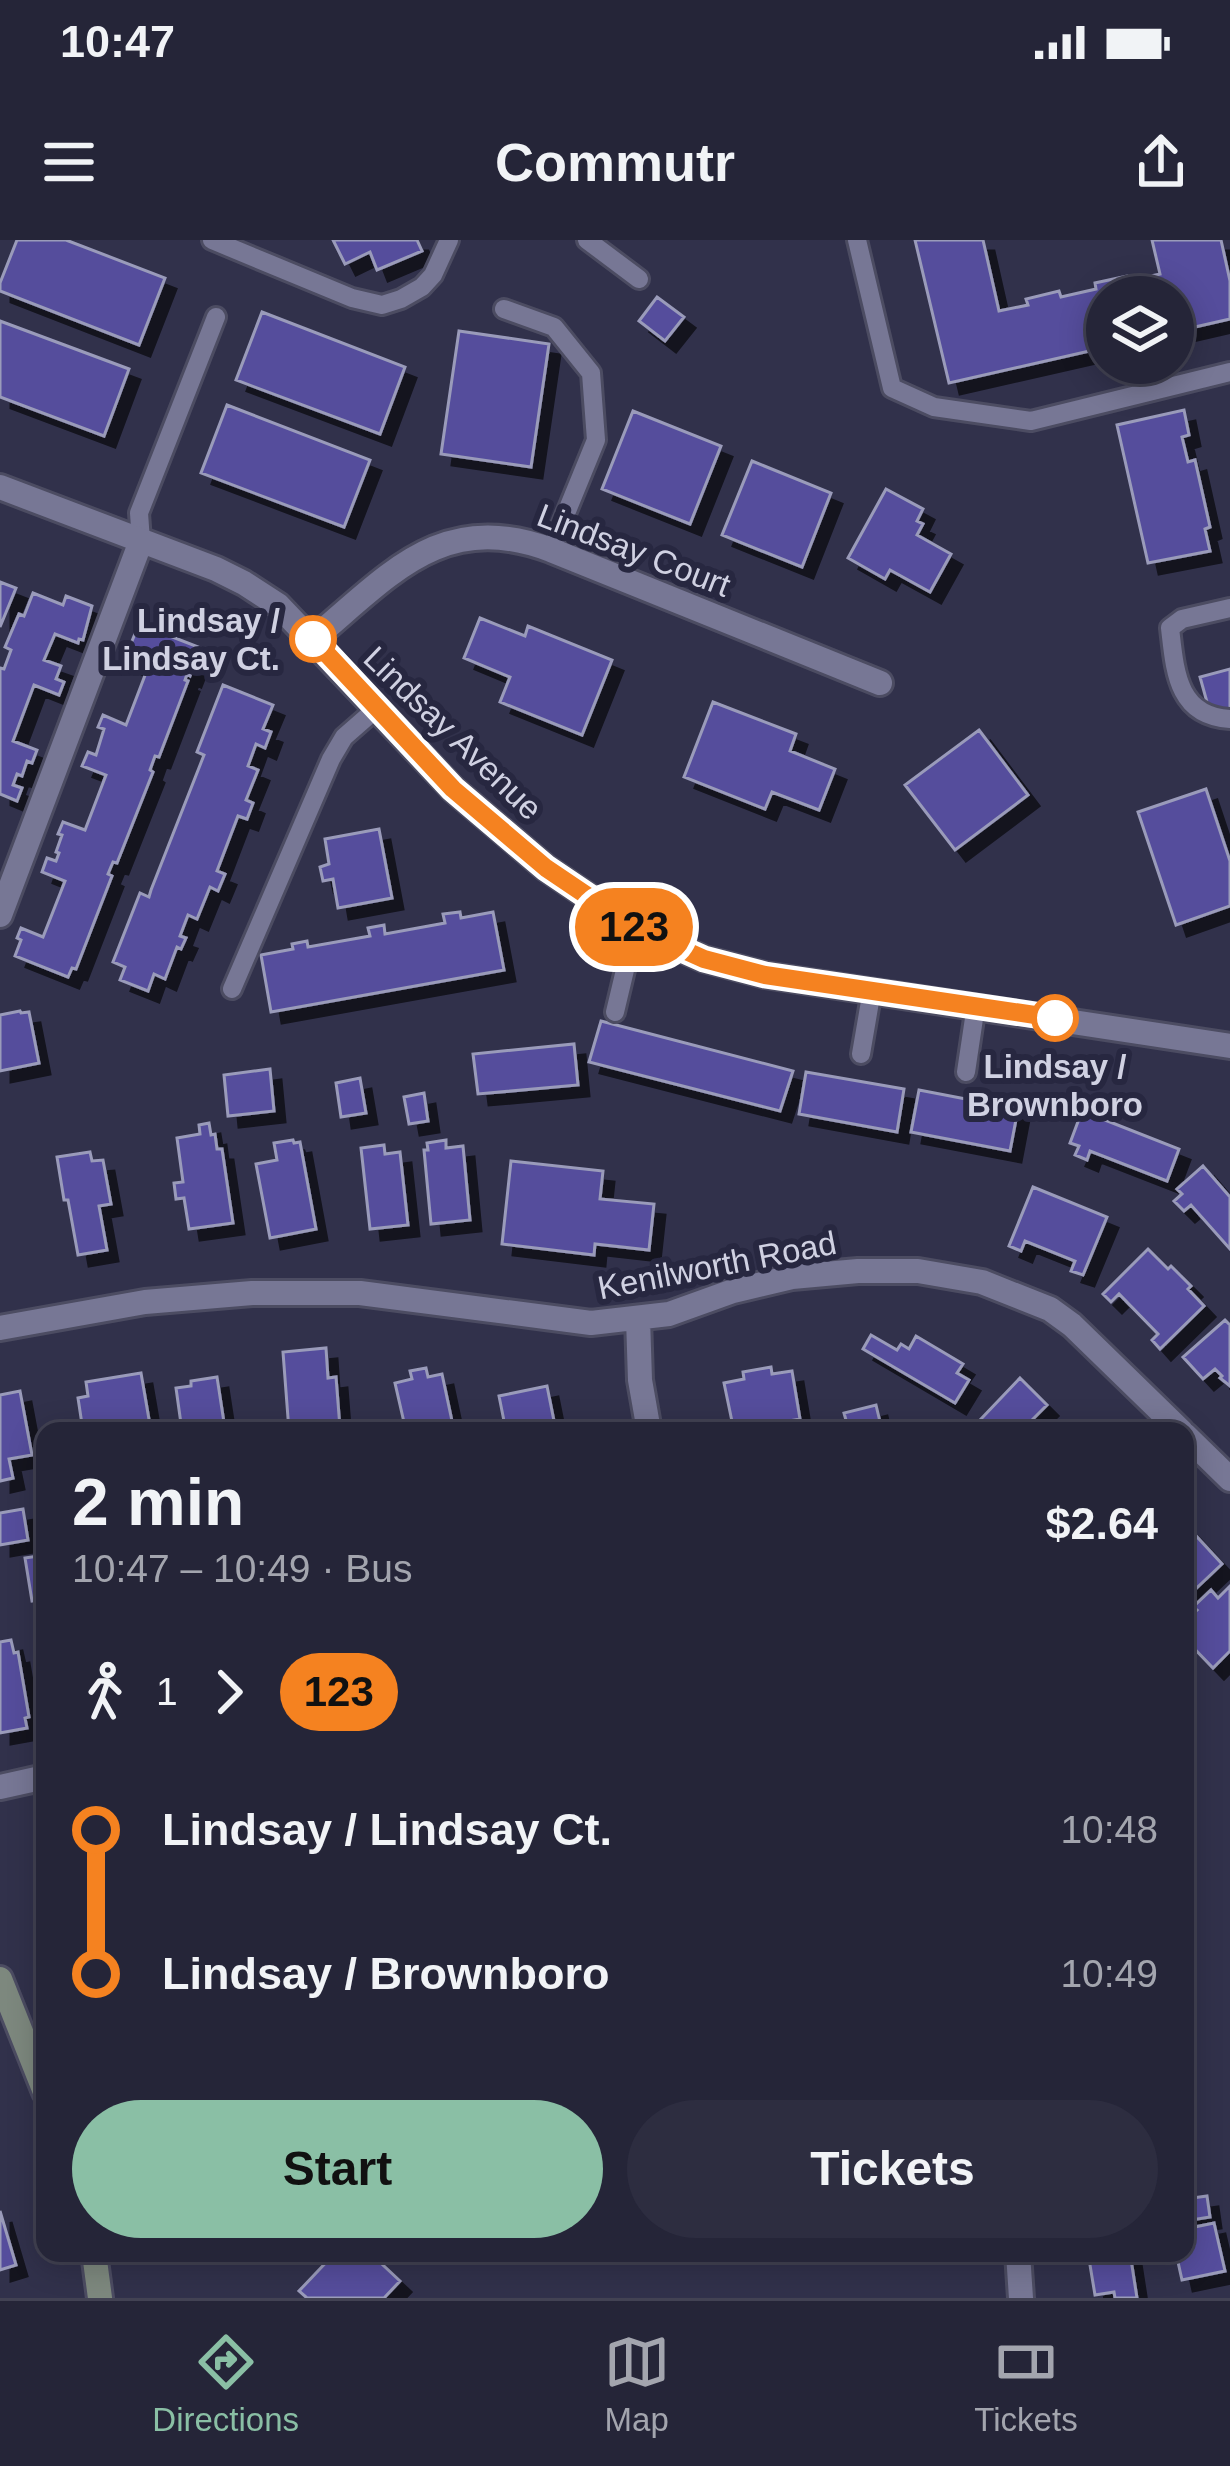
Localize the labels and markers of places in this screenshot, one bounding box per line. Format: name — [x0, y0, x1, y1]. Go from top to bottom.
place label: Lindsay / Lindsay Ct. — [102, 602, 280, 677]
marker: Lindsay / Lindsay Ct. — [291, 617, 335, 661]
marker: Lindsay / Brownboro — [1033, 996, 1077, 1040]
place label: Lindsay / Brownboro — [967, 1048, 1143, 1123]

